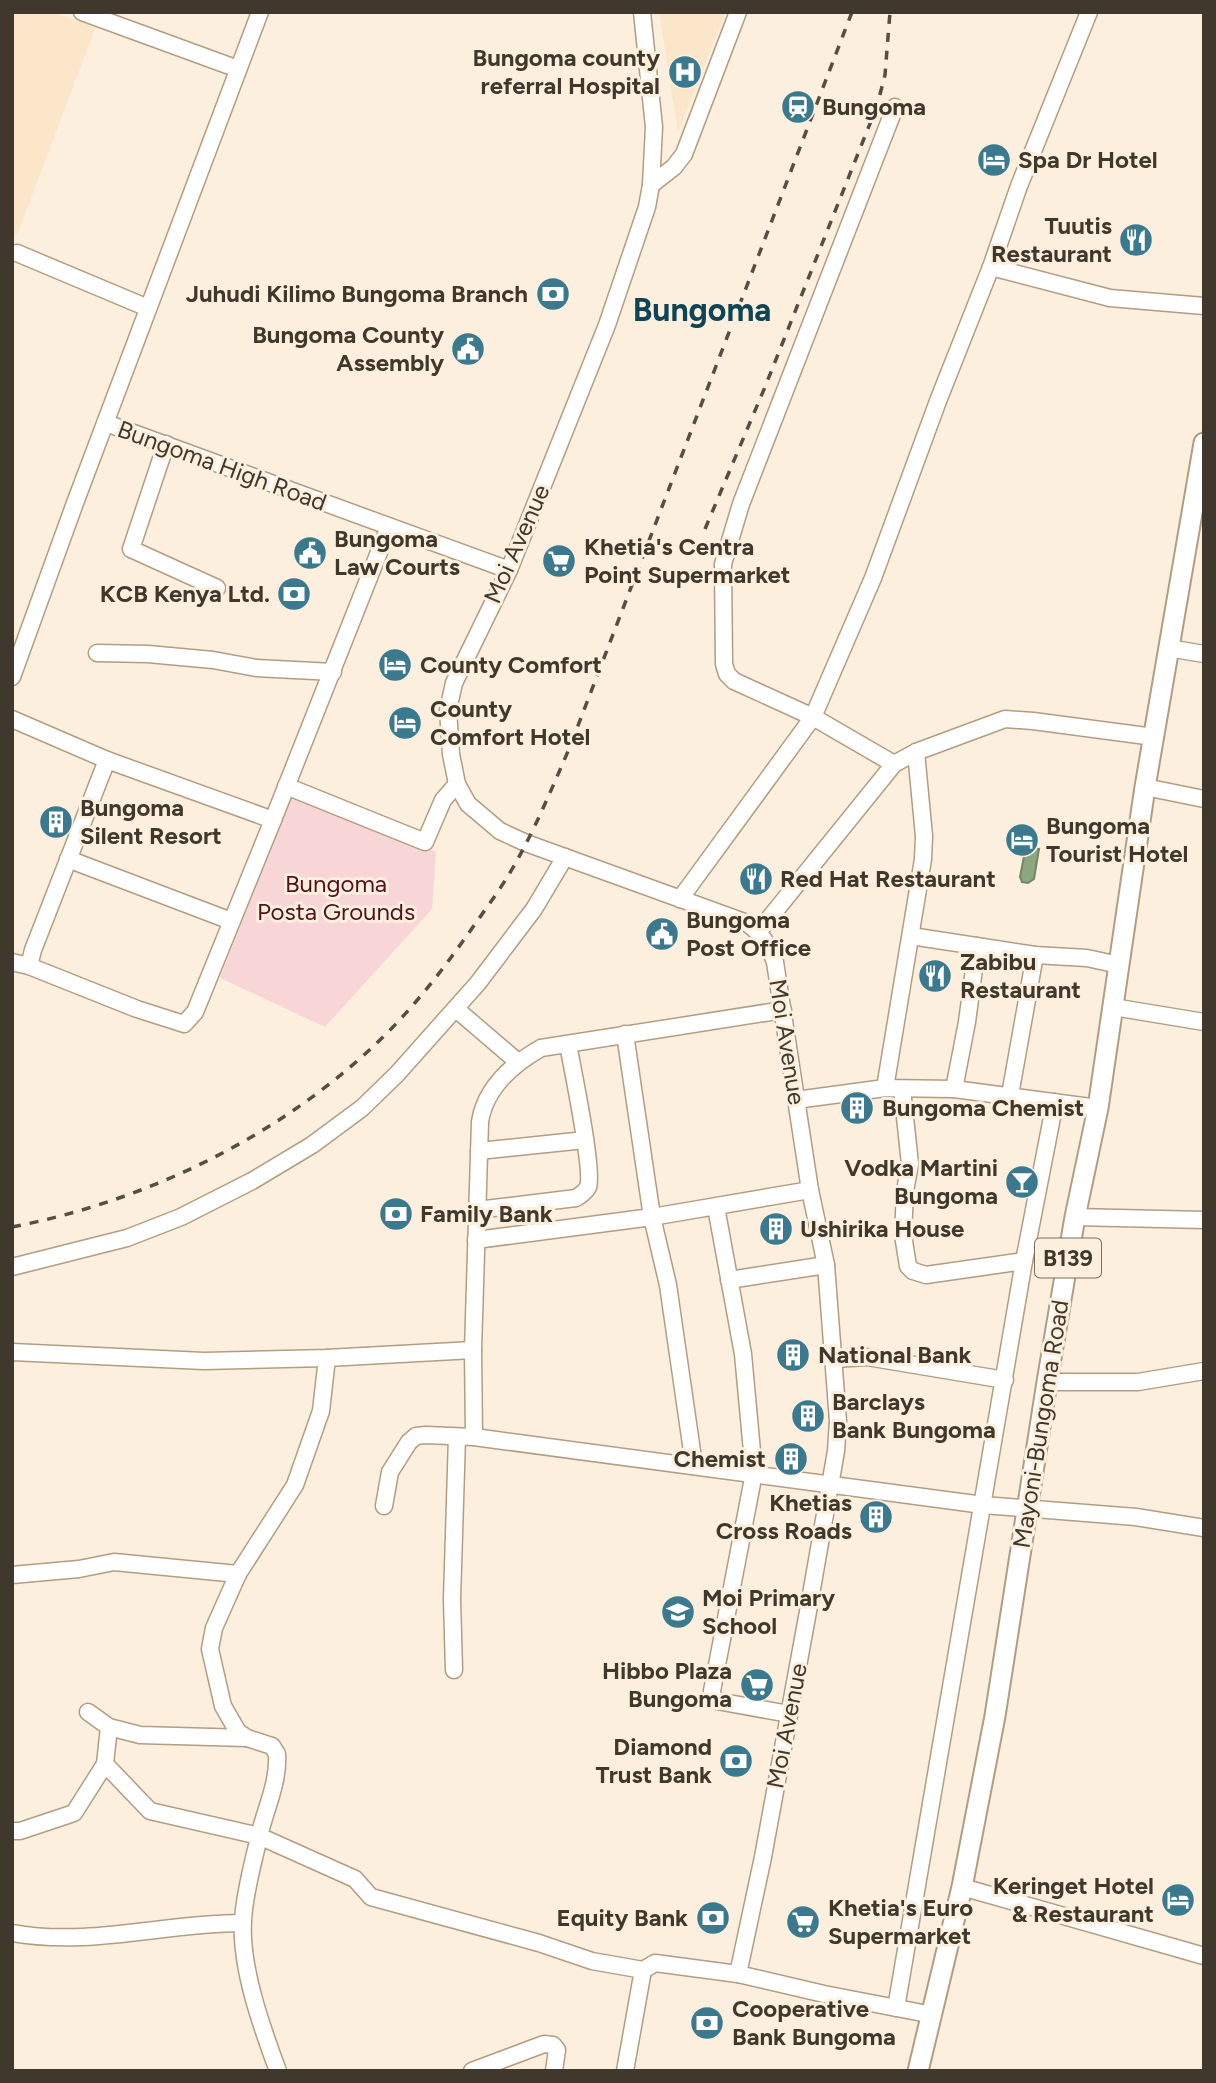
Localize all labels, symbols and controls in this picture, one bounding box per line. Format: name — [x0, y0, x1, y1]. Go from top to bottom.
place label: Bungoma county referral Hospital — [472, 43, 660, 100]
hospital icon: Bungoma county referral Hospital — [666, 53, 704, 91]
station icon: Bungoma — [779, 88, 817, 126]
place label: Bungoma — [822, 92, 926, 121]
hotel icon: Spa Dr Hotel — [975, 141, 1013, 179]
place label: Spa Dr Hotel — [1018, 145, 1158, 174]
place label: Tuutis Restaurant — [991, 211, 1112, 268]
restaurant icon: Tuutis Restaurant — [1117, 221, 1155, 259]
bank icon: Juhudi Kilimo Bungoma Branch — [534, 275, 572, 313]
place label: Juhudi Kilimo Bungoma Branch — [186, 279, 528, 308]
district label: Bungoma — [633, 291, 771, 329]
place label: Bungoma County Assembly — [252, 320, 444, 377]
public building icon: Bungoma County Assembly — [449, 330, 487, 368]
street label: Bungoma High Road — [114, 414, 331, 517]
street label: Moi Avenue — [477, 480, 556, 608]
place label: Bungoma Law Courts — [334, 524, 460, 581]
place label: Khetia's Centra Point Supermarket — [584, 532, 791, 589]
public building icon: Bungoma Law Courts — [291, 534, 329, 572]
supermarket icon: Khetia's Centra Point Supermarket — [540, 542, 578, 580]
bank icon: KCB Kenya Ltd. — [275, 575, 313, 613]
place label: KCB Kenya Ltd. — [100, 579, 270, 608]
hotel icon: County Comfort — [376, 646, 414, 684]
place label: County Comfort — [420, 650, 602, 679]
place label: County Comfort Hotel — [430, 694, 590, 751]
hotel icon: County Comfort Hotel — [386, 704, 424, 742]
place label: Bungoma Silent Resort — [80, 793, 222, 850]
building icon: Bungoma Silent Resort — [37, 803, 75, 841]
place label: Bungoma Tourist Hotel — [1046, 811, 1189, 868]
hotel icon: Bungoma Tourist Hotel — [1003, 821, 1041, 859]
restaurant icon: Red Hat Restaurant — [737, 860, 775, 898]
place label: Red Hat Restaurant — [780, 864, 996, 893]
park label: Bungoma Posta Grounds — [257, 869, 415, 926]
place label: Bungoma Post Office — [686, 905, 811, 962]
public building icon: Bungoma Post Office — [643, 915, 681, 953]
place label: Zabibu Restaurant — [960, 947, 1081, 1004]
restaurant icon: Zabibu Restaurant — [916, 957, 954, 995]
street label: Moi Avenue — [763, 977, 812, 1107]
building icon: Bungoma Chemist — [838, 1089, 876, 1127]
place label: Bungoma Chemist — [882, 1093, 1084, 1122]
place label: Vodka Martini Bungoma — [844, 1153, 998, 1210]
bar icon: Vodka Martini Bungoma — [1003, 1163, 1041, 1201]
bank icon: Family Bank — [377, 1195, 415, 1233]
place label: Family Bank — [420, 1199, 553, 1228]
building icon: Ushirika House — [757, 1210, 795, 1248]
place label: Ushirika House — [800, 1214, 964, 1243]
road number: B139 — [1035, 1238, 1101, 1278]
street label: Mayoni-Bungoma Road — [1007, 1298, 1074, 1550]
building icon: National Bank — [774, 1336, 812, 1374]
place label: National Bank — [818, 1340, 971, 1369]
place label: Barclays Bank Bungoma — [832, 1387, 996, 1444]
building icon: Barclays Bank Bungoma — [789, 1397, 827, 1435]
building icon: Chemist — [772, 1440, 810, 1478]
place label: Chemist — [674, 1444, 766, 1473]
place label: Khetias Cross Roads — [716, 1488, 852, 1545]
building icon: Khetias Cross Roads — [857, 1498, 895, 1536]
place label: Moi Primary School — [702, 1583, 835, 1640]
school or university icon: Moi Primary School — [659, 1593, 697, 1631]
place label: Hibbo Plaza Bungoma — [602, 1656, 732, 1713]
street label: Moi Avenue — [760, 1661, 813, 1791]
supermarket icon: Hibbo Plaza Bungoma — [738, 1666, 776, 1704]
place label: Diamond Trust Bank — [596, 1732, 712, 1789]
bank icon: Diamond Trust Bank — [717, 1742, 755, 1780]
place label: Keringet Hotel & Restaurant — [993, 1871, 1154, 1928]
hotel icon: Keringet Hotel & Restaurant — [1159, 1881, 1197, 1919]
place label: Khetia's Euro Supermarket — [828, 1893, 973, 1950]
bank icon: Equity Bank — [694, 1899, 732, 1937]
place label: Equity Bank — [557, 1903, 688, 1932]
supermarket icon: Khetia's Euro Supermarket — [784, 1903, 822, 1941]
place label: Cooperative Bank Bungoma — [732, 1994, 896, 2051]
bank icon: Cooperative Bank Bungoma — [688, 2004, 726, 2042]

